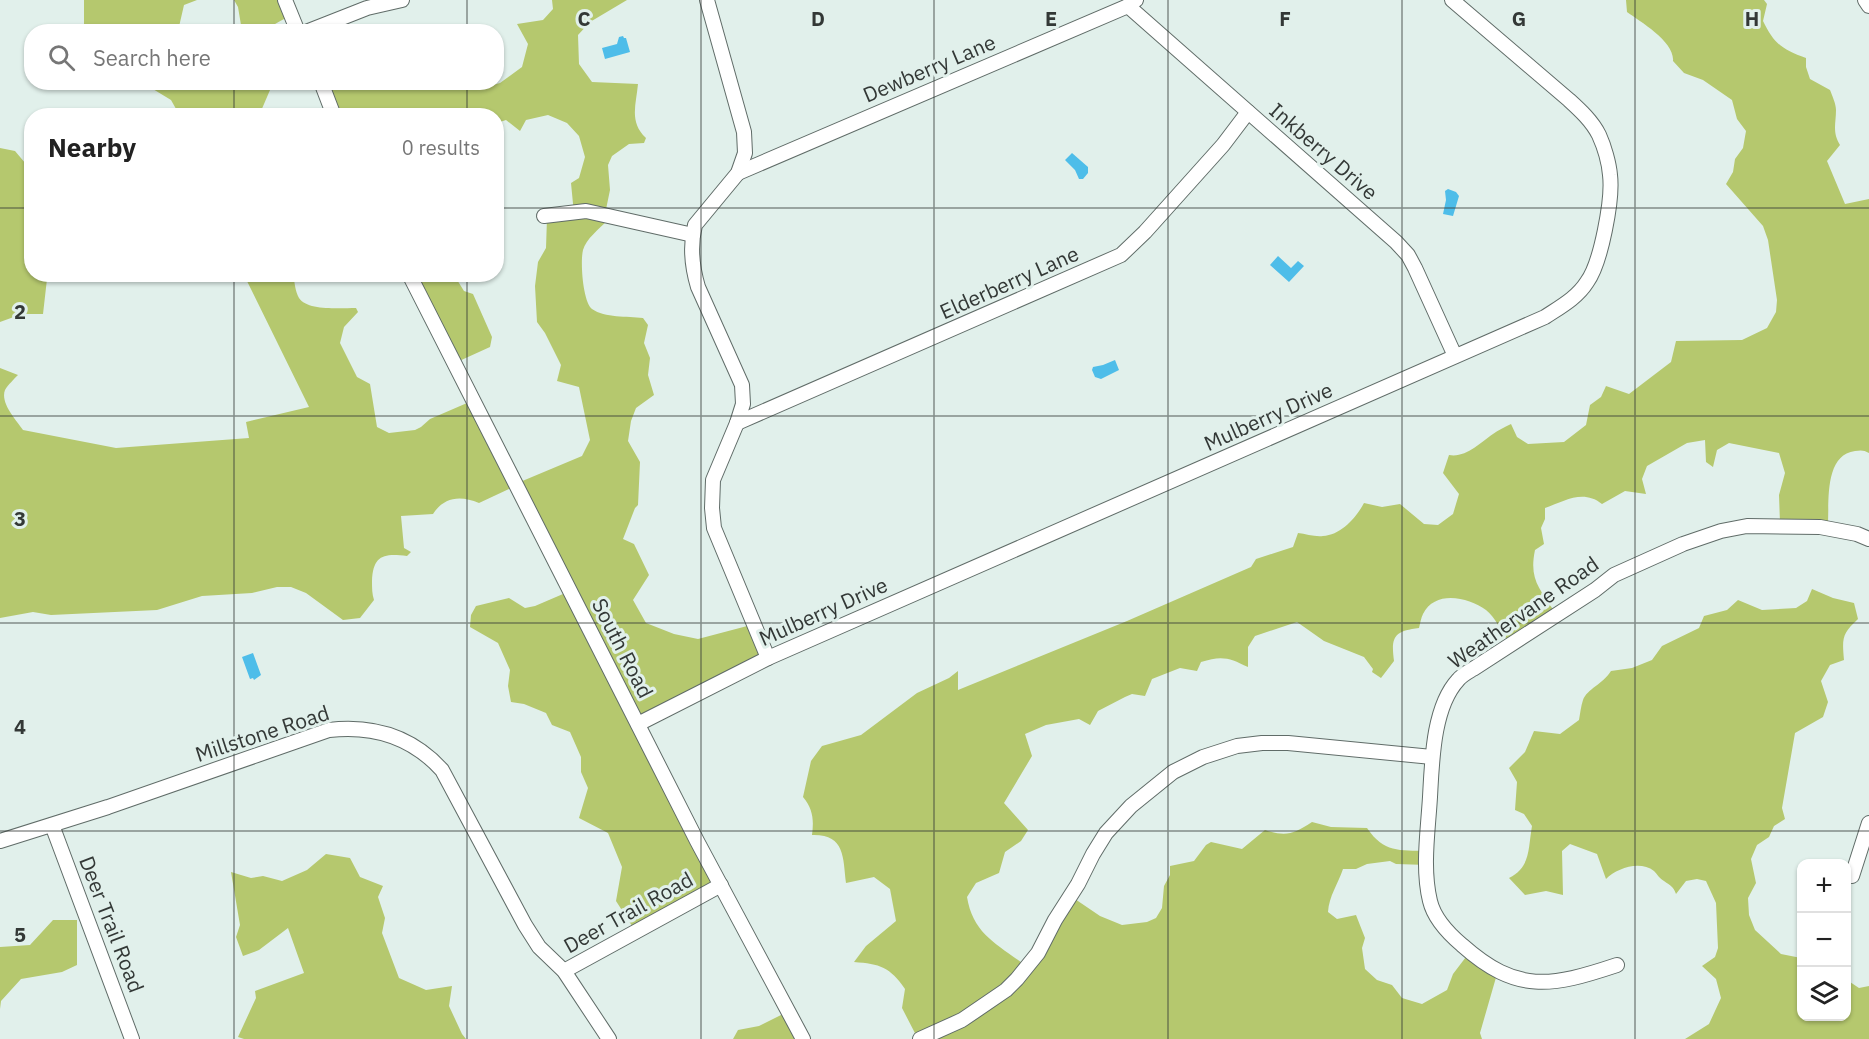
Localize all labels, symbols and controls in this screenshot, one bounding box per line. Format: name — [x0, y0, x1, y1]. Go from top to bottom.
text: C — [577, 5, 591, 32]
text: D — [811, 5, 825, 32]
text: E — [1045, 5, 1057, 32]
text: F — [1279, 5, 1291, 32]
text: G — [1512, 5, 1526, 32]
text: H — [1745, 5, 1759, 32]
search box — [24, 24, 504, 90]
street label: Dewberry Lane — [858, 27, 1000, 109]
icon: search — [45, 41, 78, 74]
text: Search here — [93, 43, 211, 72]
street label: Inkberry Drive — [1264, 96, 1384, 206]
text: Nearby — [48, 130, 136, 164]
text: 0 results — [402, 134, 480, 161]
street label: Elderberry Lane — [935, 239, 1083, 325]
text: 2 — [14, 298, 26, 325]
street label: Mulberry Drive — [1199, 375, 1337, 457]
text: 3 — [14, 505, 26, 532]
street label: Weathervane Road — [1442, 550, 1604, 674]
street label: Mulberry Drive — [754, 570, 892, 652]
street label: South Road — [586, 593, 660, 703]
street label: Millstone Road — [191, 698, 333, 768]
text: 4 — [14, 713, 26, 740]
street label: Deer Trail Road — [73, 852, 151, 996]
map controls — [1797, 859, 1851, 1021]
button: + — [1797, 859, 1851, 913]
street label: Deer Trail Road — [558, 865, 698, 959]
button: − — [1797, 913, 1851, 967]
text: 5 — [14, 921, 26, 948]
button: layers — [1797, 967, 1851, 1021]

